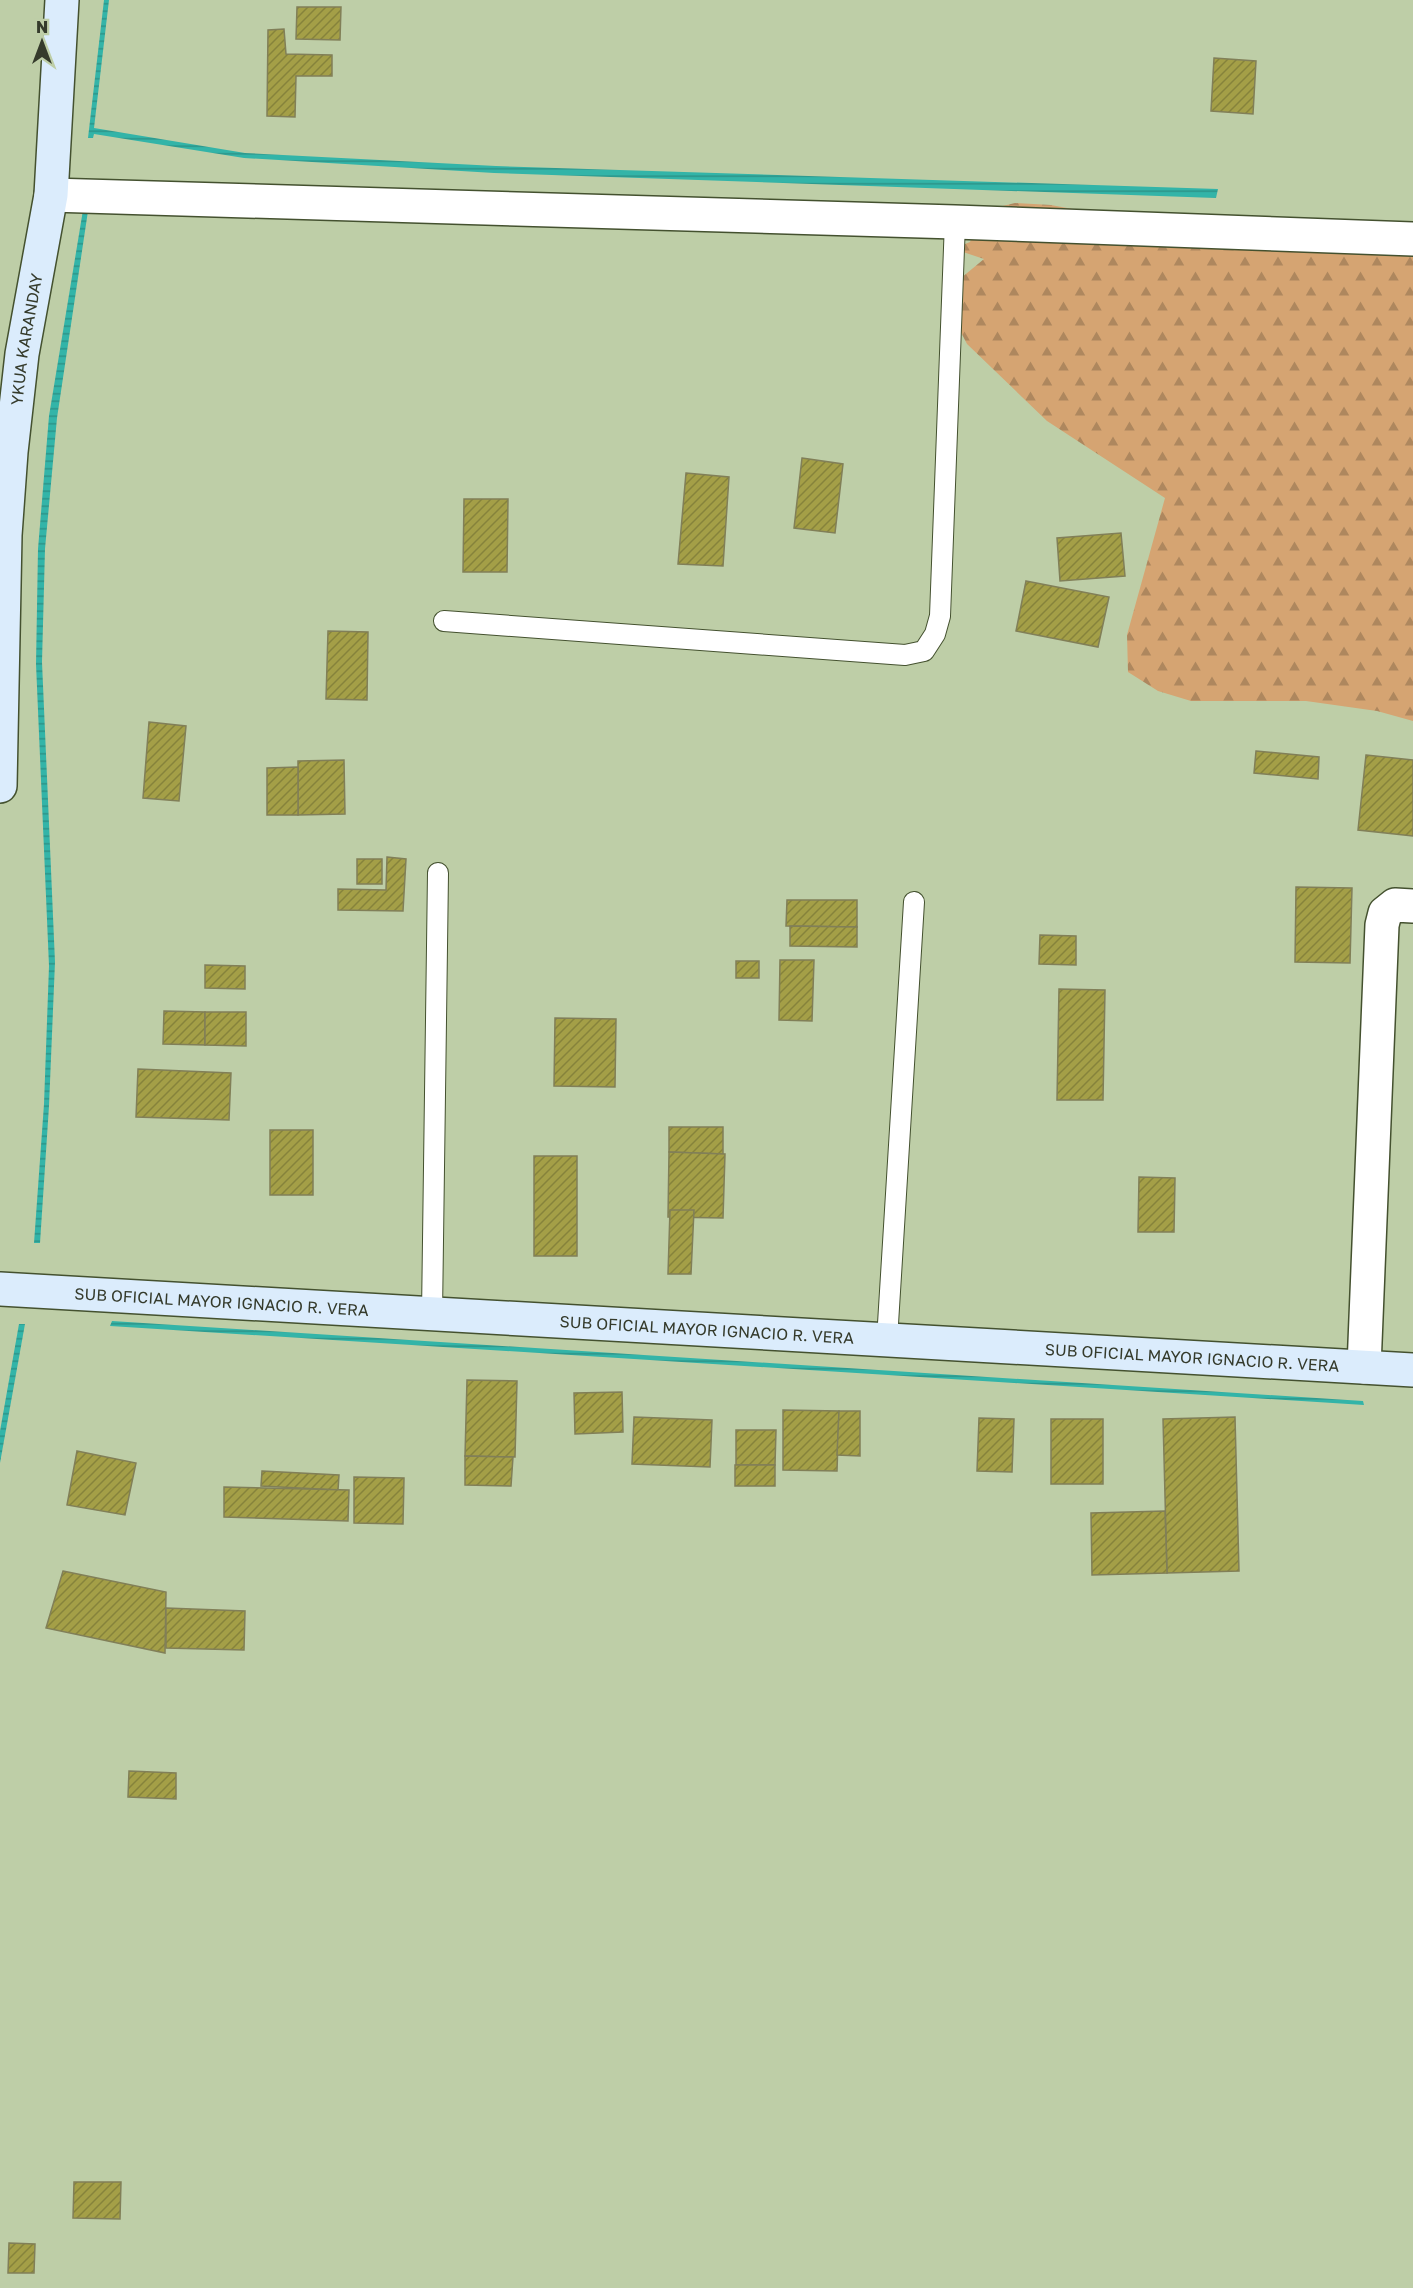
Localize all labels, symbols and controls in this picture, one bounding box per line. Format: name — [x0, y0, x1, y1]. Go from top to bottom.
north arrow — [12, 12, 72, 72]
text: N — [36, 17, 48, 37]
street label: YKUA KARANDAY — [6, 271, 47, 406]
street label: SUB OFICIAL MAYOR IGNACIO R. VERA — [74, 1283, 370, 1320]
street label: SUB OFICIAL MAYOR IGNACIO R. VERA — [559, 1311, 855, 1348]
street label: SUB OFICIAL MAYOR IGNACIO R. VERA — [1044, 1339, 1340, 1376]

